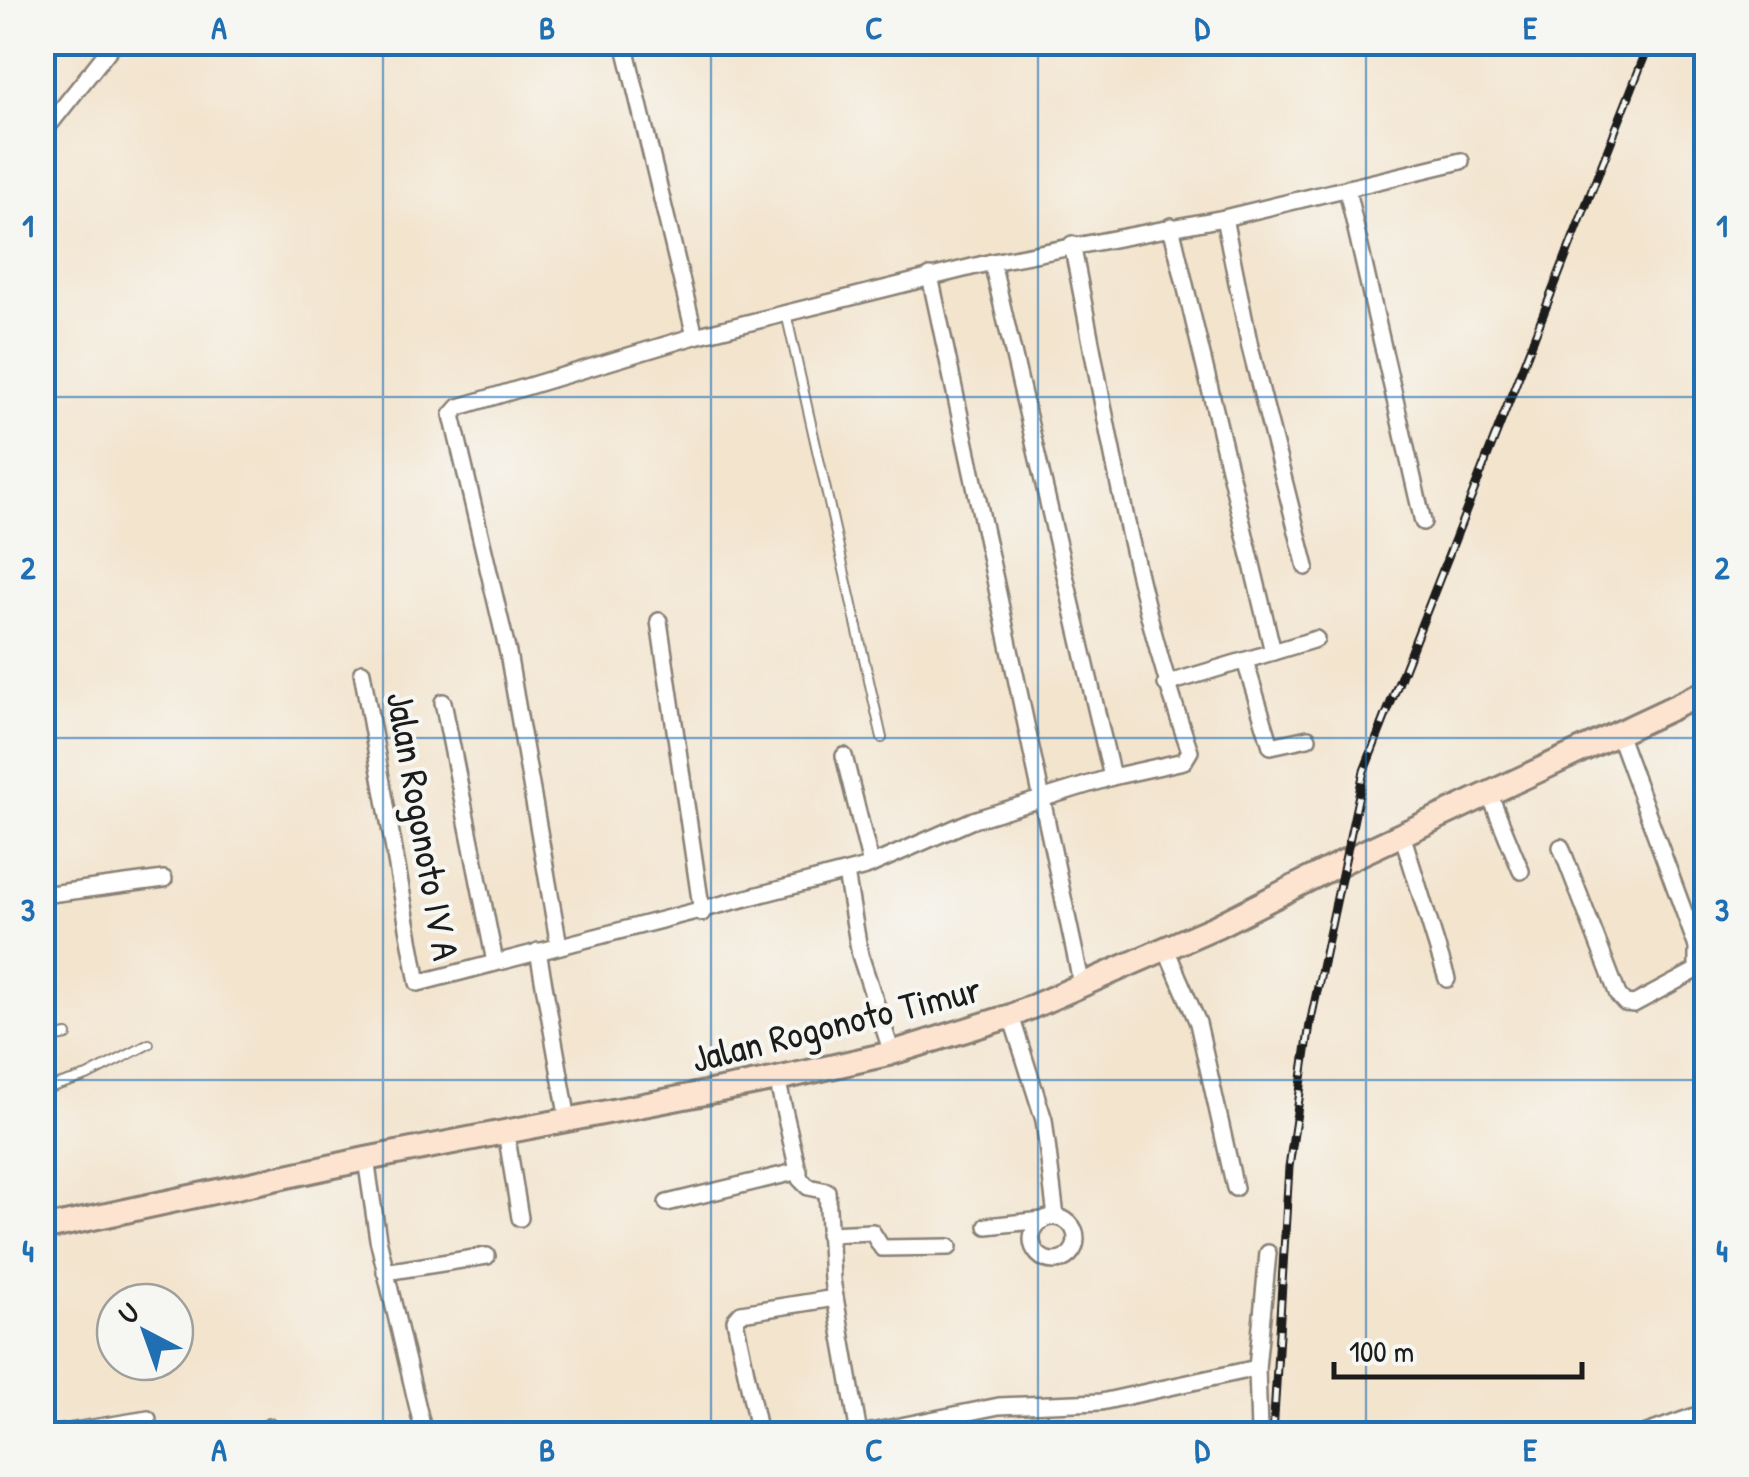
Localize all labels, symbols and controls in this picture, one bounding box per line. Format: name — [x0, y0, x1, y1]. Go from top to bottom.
text: A — [211, 6, 227, 49]
text: B — [539, 6, 555, 49]
text: C — [865, 6, 883, 49]
text: D — [1194, 6, 1210, 49]
text: E — [1523, 6, 1538, 49]
text: 1 — [22, 204, 34, 247]
text: 1 — [1716, 204, 1728, 247]
text: 2 — [21, 546, 37, 589]
text: 2 — [1715, 546, 1731, 589]
street label: Jalan Rogonoto IV A — [375, 687, 473, 964]
text: 3 — [21, 888, 35, 931]
text: 3 — [1715, 888, 1729, 931]
street label: Jalan Rogonoto Timur — [686, 962, 986, 1084]
text: 4 — [22, 1229, 34, 1272]
text: 4 — [1716, 1229, 1728, 1272]
north arrow — [95, 1282, 195, 1382]
text: U — [110, 1294, 147, 1333]
scale bar — [1334, 1317, 1582, 1379]
text: 100 m — [1349, 1331, 1414, 1371]
text: A — [211, 1428, 227, 1471]
text: B — [539, 1428, 555, 1471]
text: C — [865, 1428, 883, 1471]
text: D — [1194, 1428, 1210, 1471]
text: E — [1523, 1428, 1538, 1471]

